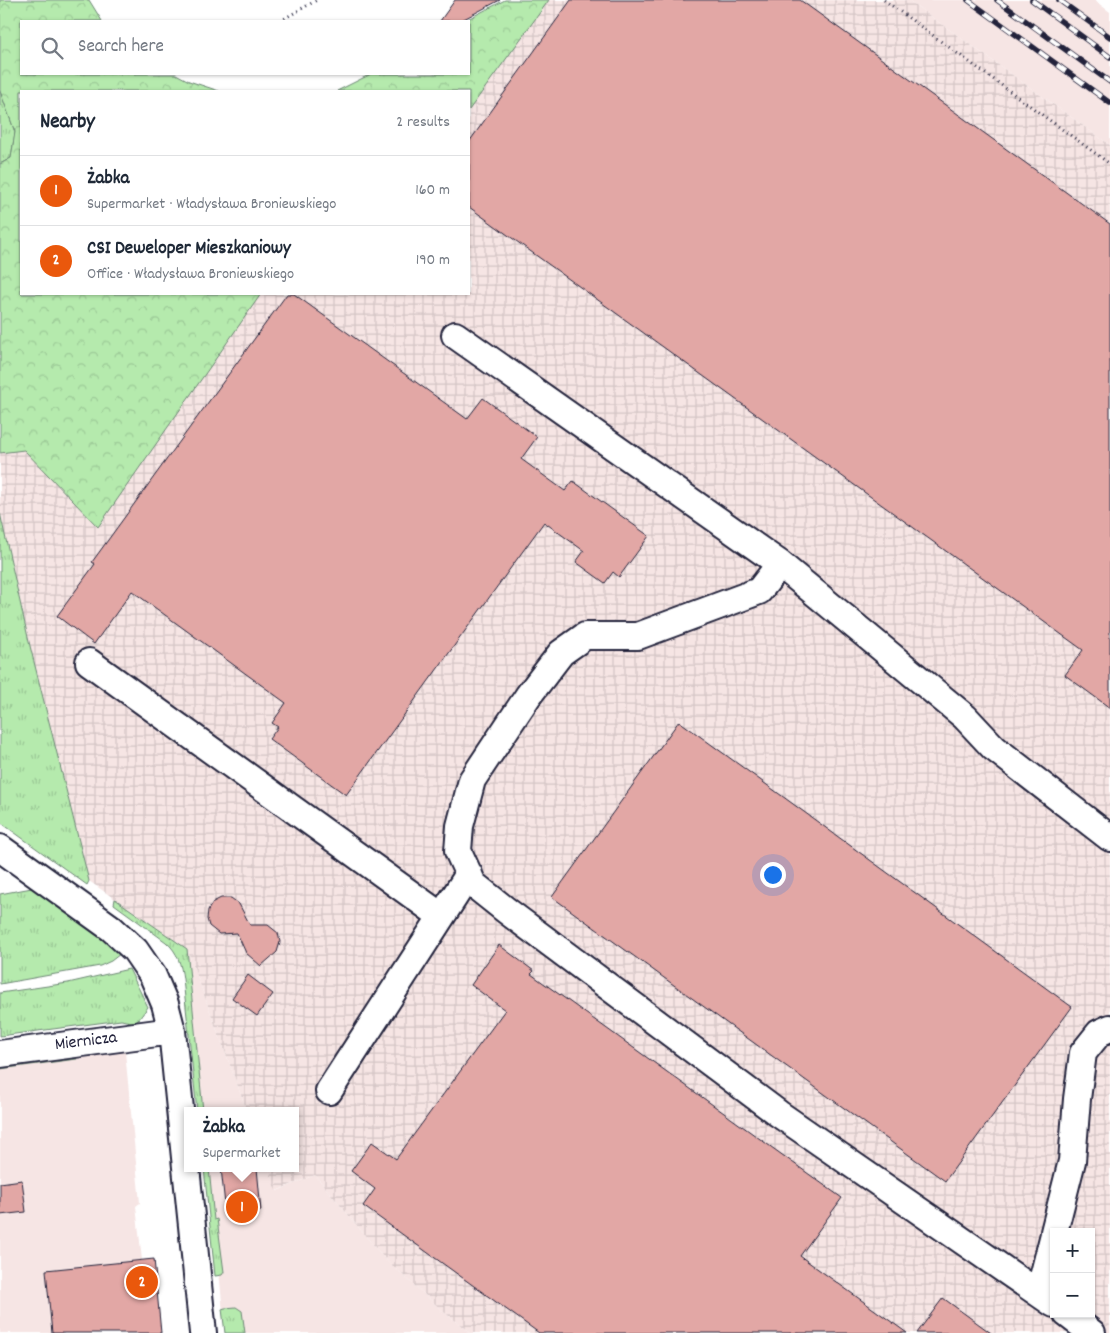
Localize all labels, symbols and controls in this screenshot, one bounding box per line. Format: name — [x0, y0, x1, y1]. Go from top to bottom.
search box — [20, 20, 470, 75]
icon: search — [38, 34, 66, 62]
text: Search here — [78, 34, 164, 61]
text: Nearby — [40, 108, 95, 138]
text: 2 results — [396, 111, 450, 134]
text: Żabka — [87, 166, 129, 193]
text: 1 — [54, 179, 58, 202]
text: 160 m — [415, 179, 450, 202]
text: Supermarket · Władysława Broniewskiego — [87, 193, 336, 216]
text: CSI Deweloper Mieszkaniowy — [87, 236, 291, 263]
text: 2 — [53, 249, 60, 272]
text: 190 m — [416, 249, 450, 272]
text: Office · Władysława Broniewskiego — [87, 263, 294, 286]
your location — [760, 862, 786, 888]
street label: Miernicza — [53, 1026, 119, 1058]
popup — [184, 1107, 299, 1172]
text: Żabka — [202, 1115, 245, 1142]
text: Supermarket — [202, 1142, 281, 1165]
pin: 1 — [226, 1188, 258, 1226]
map controls — [1050, 1228, 1095, 1318]
button: + — [1050, 1228, 1095, 1273]
pin: 2 — [126, 1263, 158, 1301]
button: − — [1050, 1273, 1095, 1318]

